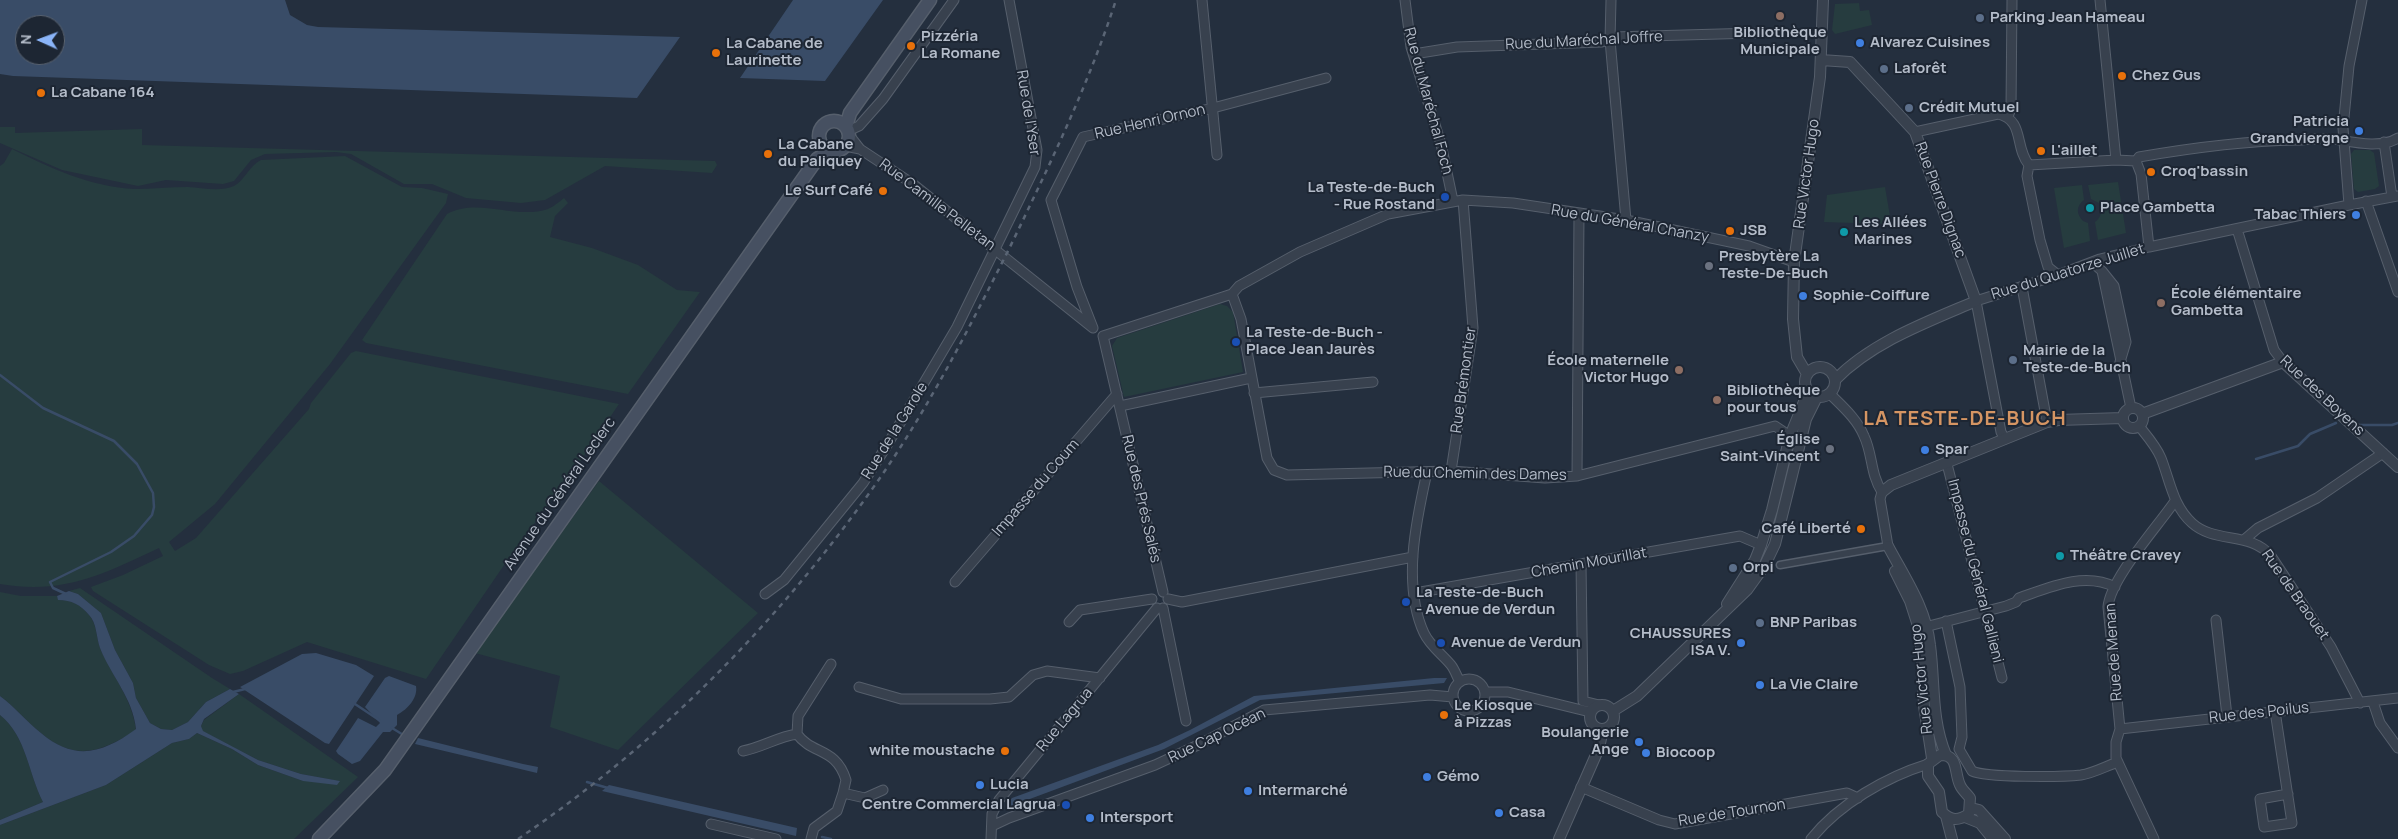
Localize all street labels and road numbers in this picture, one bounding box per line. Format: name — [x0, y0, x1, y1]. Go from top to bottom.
street label: Rue du Maréchal Foch — [1400, 25, 1456, 177]
street label: Rue du Maréchal Joffre — [1505, 28, 1663, 54]
street label: Rue de l'Yser — [1012, 69, 1044, 157]
street label: Rue Henri Ornon — [1093, 101, 1207, 143]
street label: Rue Victor Hugo — [1790, 118, 1824, 230]
street label: Rue Pierre Dignac — [1911, 140, 1969, 260]
street label: Rue Camille Pelletan — [875, 155, 999, 255]
street label: Rue du Général Chanzy — [1550, 201, 1710, 247]
street label: Rue du Quatorze Juillet — [1989, 240, 2147, 304]
street label: Rue Brémontier — [1448, 326, 1480, 434]
street label: Rue des Boyens — [2276, 352, 2368, 440]
street label: Rue de la Garole — [858, 379, 932, 483]
street label: Avenue du Général Leclerc — [500, 414, 620, 574]
street label: Rue des Prés Salés — [1118, 433, 1164, 565]
street label: Impasse du Coum — [989, 436, 1083, 540]
street label: Rue du Chemin des Dames — [1383, 463, 1567, 485]
street label: Impasse du Général Gallieni — [1943, 477, 2007, 665]
street label: Chemin Mourillat — [1530, 544, 1648, 582]
street label: Rue de Braouet — [2257, 546, 2333, 644]
street label: Rue de Menan — [2102, 602, 2126, 702]
street label: Rue Victor Hugo — [1907, 623, 1937, 735]
street label: Rue Lagrua — [1033, 684, 1097, 756]
street label: Rue des Poilus — [2208, 699, 2310, 727]
street label: Rue Cap Océan — [1165, 705, 1269, 767]
street label: Rue de Tournon — [1677, 796, 1787, 830]

